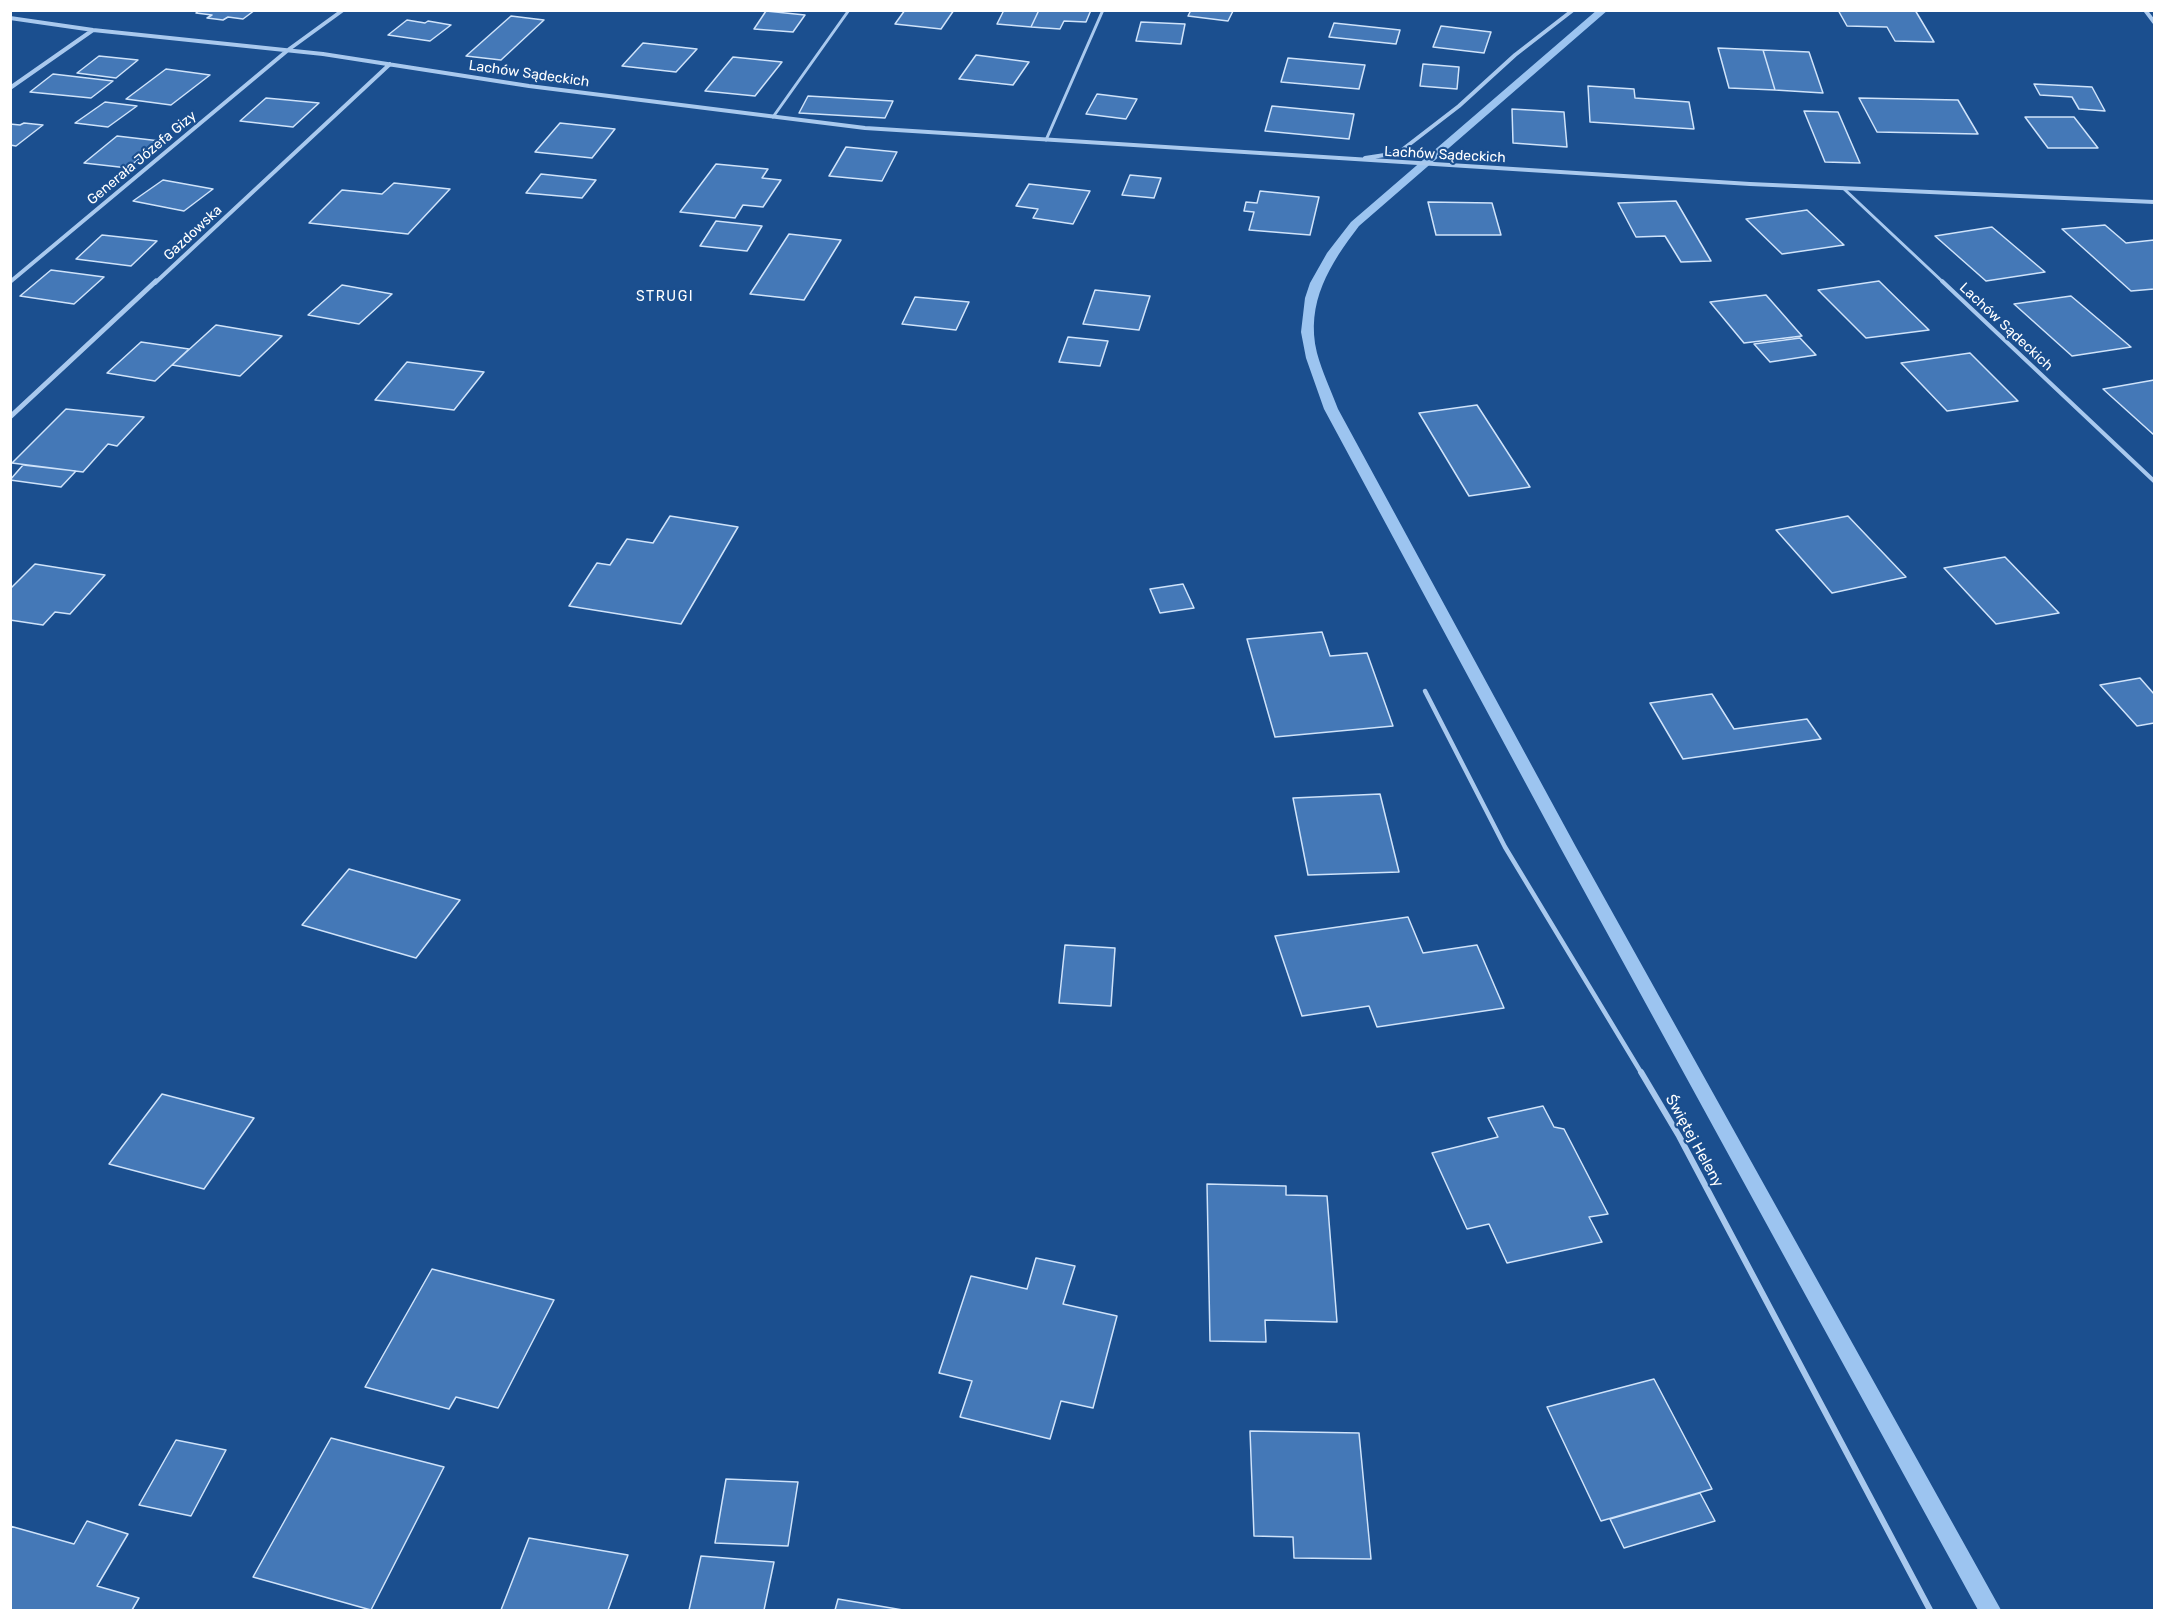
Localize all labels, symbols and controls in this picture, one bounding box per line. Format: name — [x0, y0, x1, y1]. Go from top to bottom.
street label: Lachów Sądeckich — [468, 57, 590, 91]
street label: Generała Józefa Gizy — [84, 107, 200, 209]
street label: Lachów Sądeckich — [1384, 143, 1506, 167]
street label: Gazdowska — [160, 202, 226, 264]
street label: Lachów Sądeckich — [1956, 279, 2056, 375]
district label: STRUGI — [636, 289, 694, 305]
street label: Świętej Heleny — [1661, 1091, 1727, 1191]

